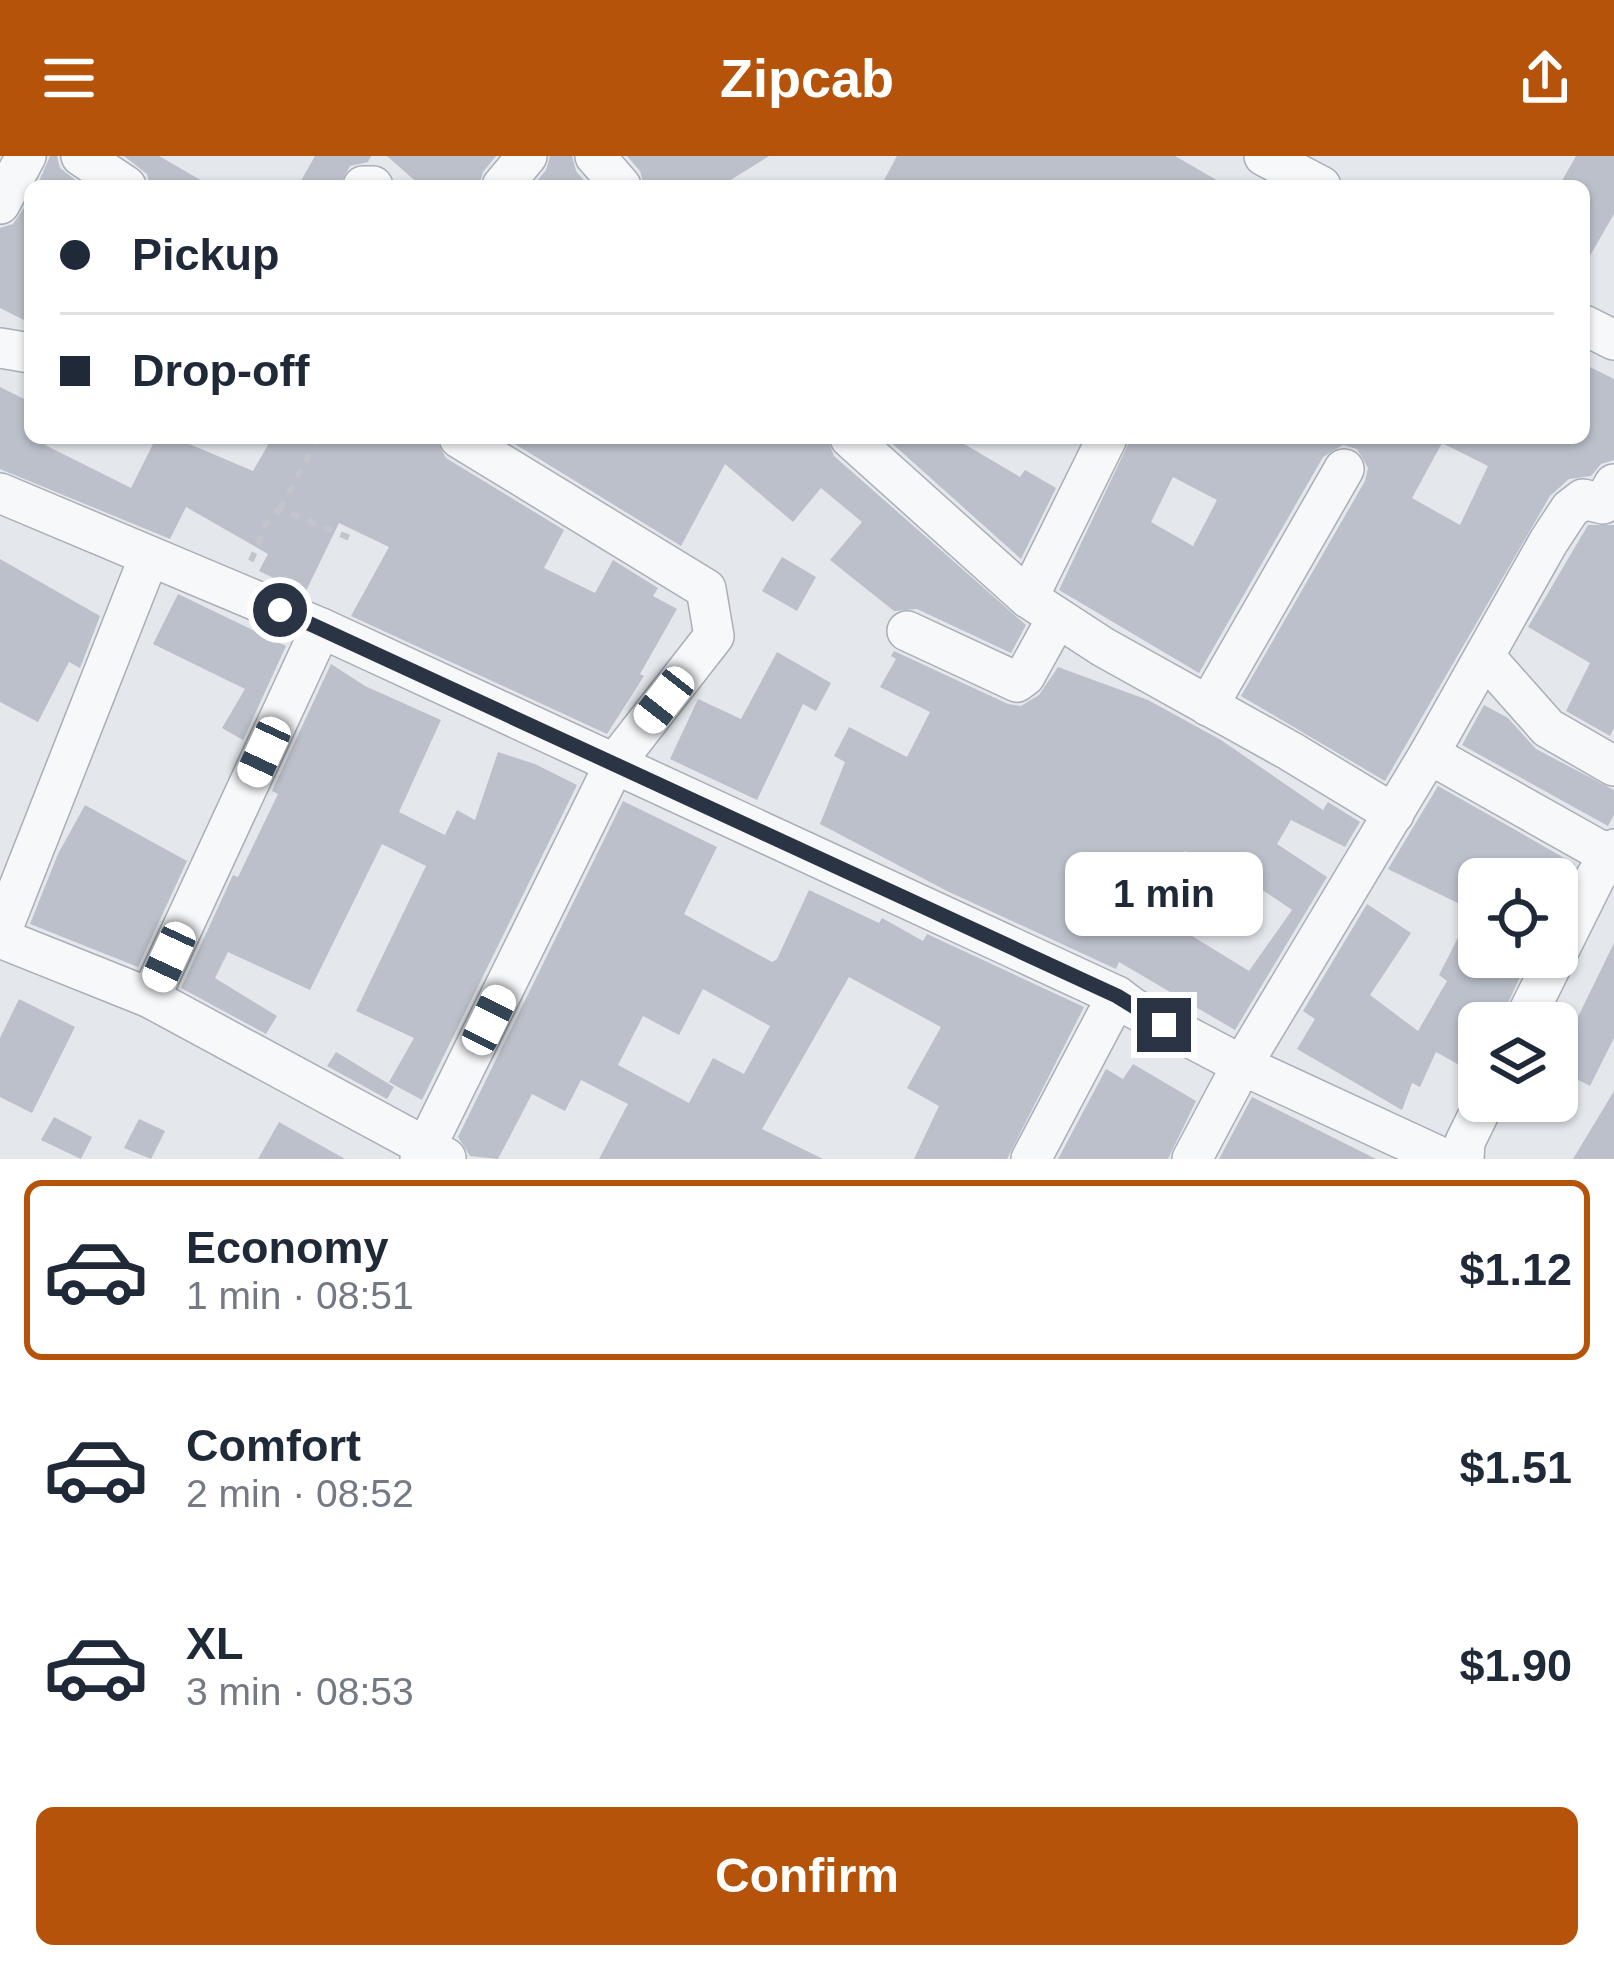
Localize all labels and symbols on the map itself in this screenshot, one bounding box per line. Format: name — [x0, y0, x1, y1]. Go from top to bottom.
route start — [253, 583, 307, 637]
car — [628, 661, 700, 739]
car — [232, 712, 296, 792]
callout: 1 min — [1065, 851, 1263, 935]
car — [137, 917, 201, 997]
car — [457, 980, 521, 1060]
route end — [1137, 998, 1191, 1052]

